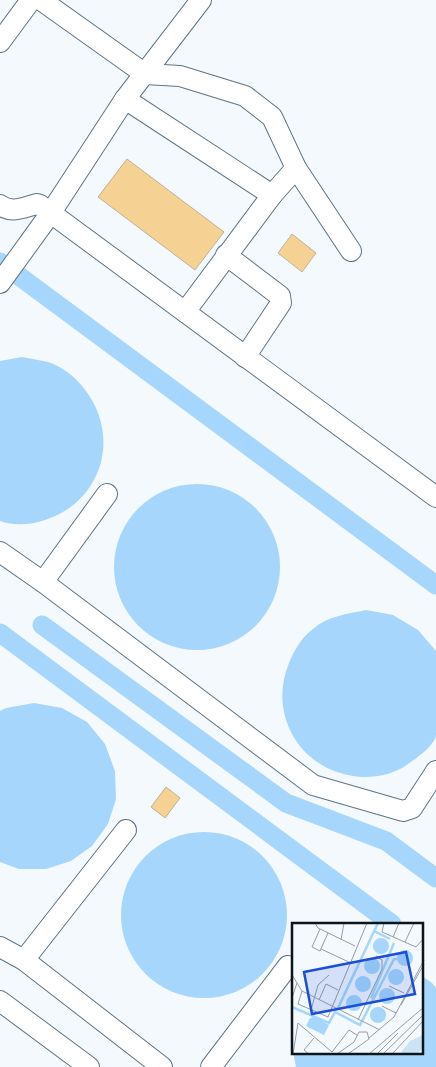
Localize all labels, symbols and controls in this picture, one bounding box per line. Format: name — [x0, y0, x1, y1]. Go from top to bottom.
inset map — [292, 923, 424, 1054]

